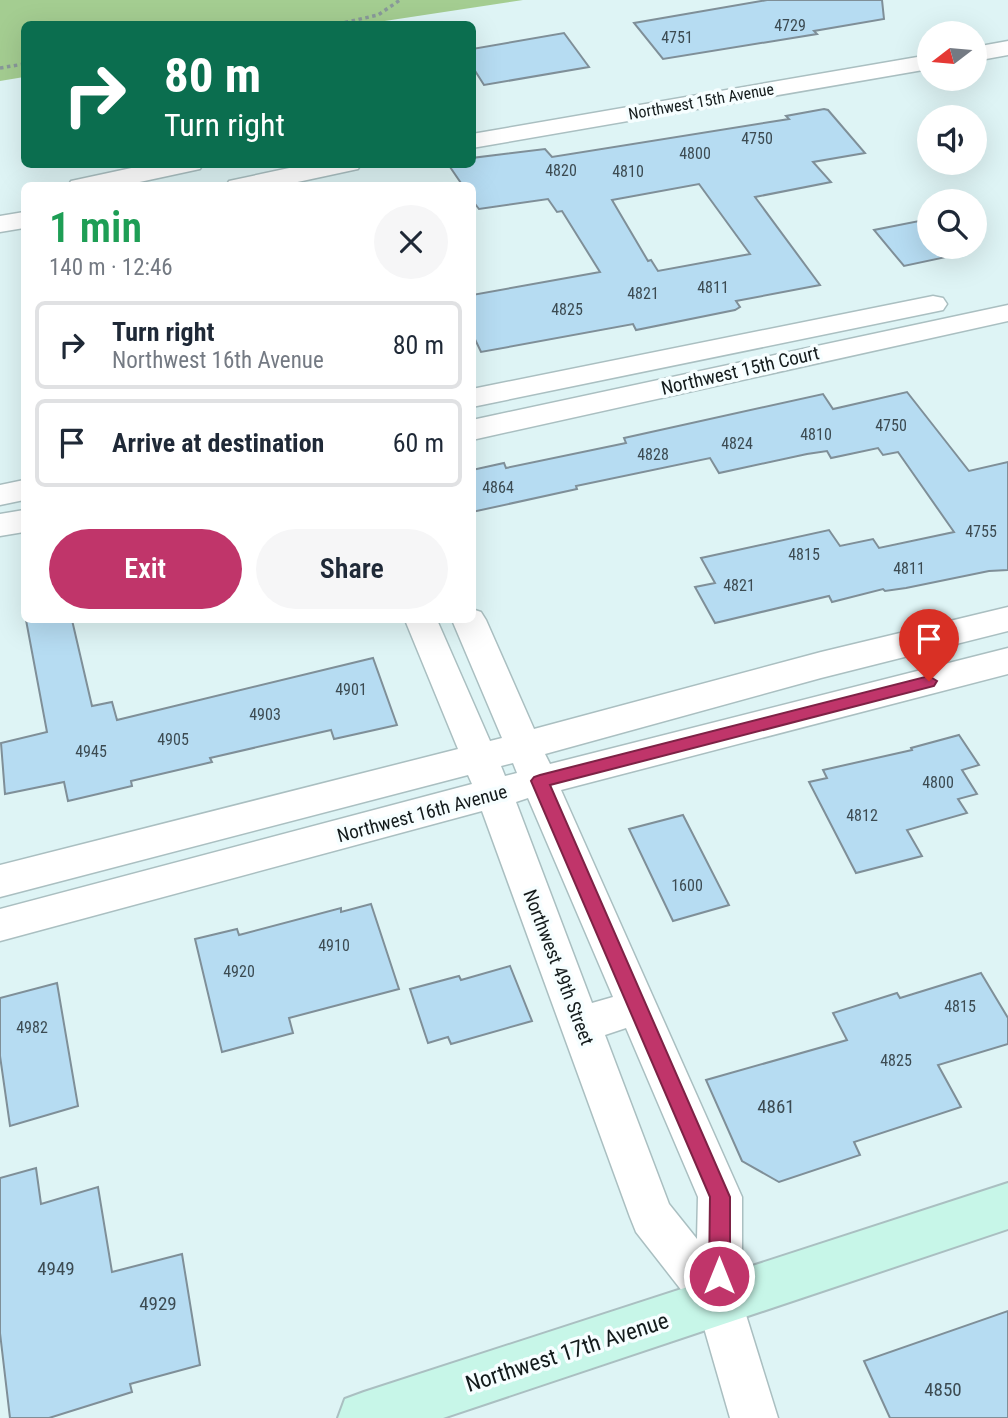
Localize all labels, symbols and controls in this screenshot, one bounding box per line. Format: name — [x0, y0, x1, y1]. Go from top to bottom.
house number: 4729 — [774, 16, 806, 35]
north arrow — [917, 21, 987, 91]
map controls — [917, 21, 987, 259]
house number: 4751 — [661, 28, 693, 47]
text: 80 m — [164, 47, 261, 104]
icon: right — [49, 49, 140, 140]
street label: Northwest 15th Avenue — [627, 79, 775, 124]
button: sound — [917, 105, 987, 175]
text: Turn right — [164, 106, 285, 144]
house number: 4750 — [741, 129, 773, 148]
house number: 4800 — [679, 144, 711, 163]
house number: 4820 — [545, 161, 577, 180]
house number: 4810 — [612, 162, 644, 181]
button: search — [917, 189, 987, 259]
text: 1 min — [49, 203, 142, 252]
button: close — [374, 205, 448, 279]
text: 140 m · 12:46 — [49, 254, 173, 281]
house number: 4811 — [697, 278, 729, 297]
house number: 4821 — [627, 284, 659, 303]
house number: 4825 — [551, 300, 583, 319]
text: Turn right — [112, 317, 214, 347]
icon: right — [53, 326, 91, 364]
text: 80 m — [393, 330, 444, 360]
street label: Northwest 15th Court — [659, 341, 821, 400]
text: Northwest 16th Avenue — [112, 347, 324, 374]
house number: 4750 — [875, 416, 907, 435]
icon: arrive — [53, 424, 91, 462]
house number: 4810 — [800, 425, 832, 444]
text: Arrive at destination — [112, 428, 324, 458]
text: 60 m — [393, 428, 444, 458]
house number: 4824 — [721, 434, 753, 453]
house number: 4828 — [637, 445, 669, 464]
house number: 4864 — [482, 478, 514, 497]
house number: 4755 — [965, 522, 997, 541]
button: Exit — [49, 529, 242, 609]
button: Share — [256, 529, 448, 609]
house number: 4815 — [788, 545, 820, 564]
house number: 4811 — [893, 559, 925, 578]
house number: 4821 — [723, 576, 755, 595]
pin — [899, 609, 959, 681]
icon: arrive — [910, 620, 948, 658]
house number: 4901 — [335, 680, 367, 699]
house number: 4903 — [249, 705, 281, 724]
house number: 4905 — [157, 730, 189, 749]
house number: 4945 — [75, 742, 107, 761]
house number: 4800 — [922, 773, 954, 792]
street label: Northwest 16th Avenue — [335, 780, 510, 847]
house number: 4812 — [846, 806, 878, 825]
house number: 1600 — [671, 876, 703, 895]
street label: Northwest 49th Street — [518, 886, 599, 1048]
house number: 4910 — [318, 936, 350, 955]
house number: 4920 — [223, 962, 255, 981]
house number: 4815 — [944, 997, 976, 1016]
house number: 4982 — [16, 1018, 48, 1037]
house number: 4825 — [880, 1051, 912, 1070]
house number: 4861 — [757, 1095, 795, 1118]
position arrow — [682, 1239, 756, 1313]
house number: 4949 — [37, 1257, 75, 1280]
house number: 4929 — [139, 1292, 177, 1315]
street label: Northwest 17th Avenue — [462, 1307, 672, 1398]
house number: 4850 — [924, 1378, 962, 1401]

